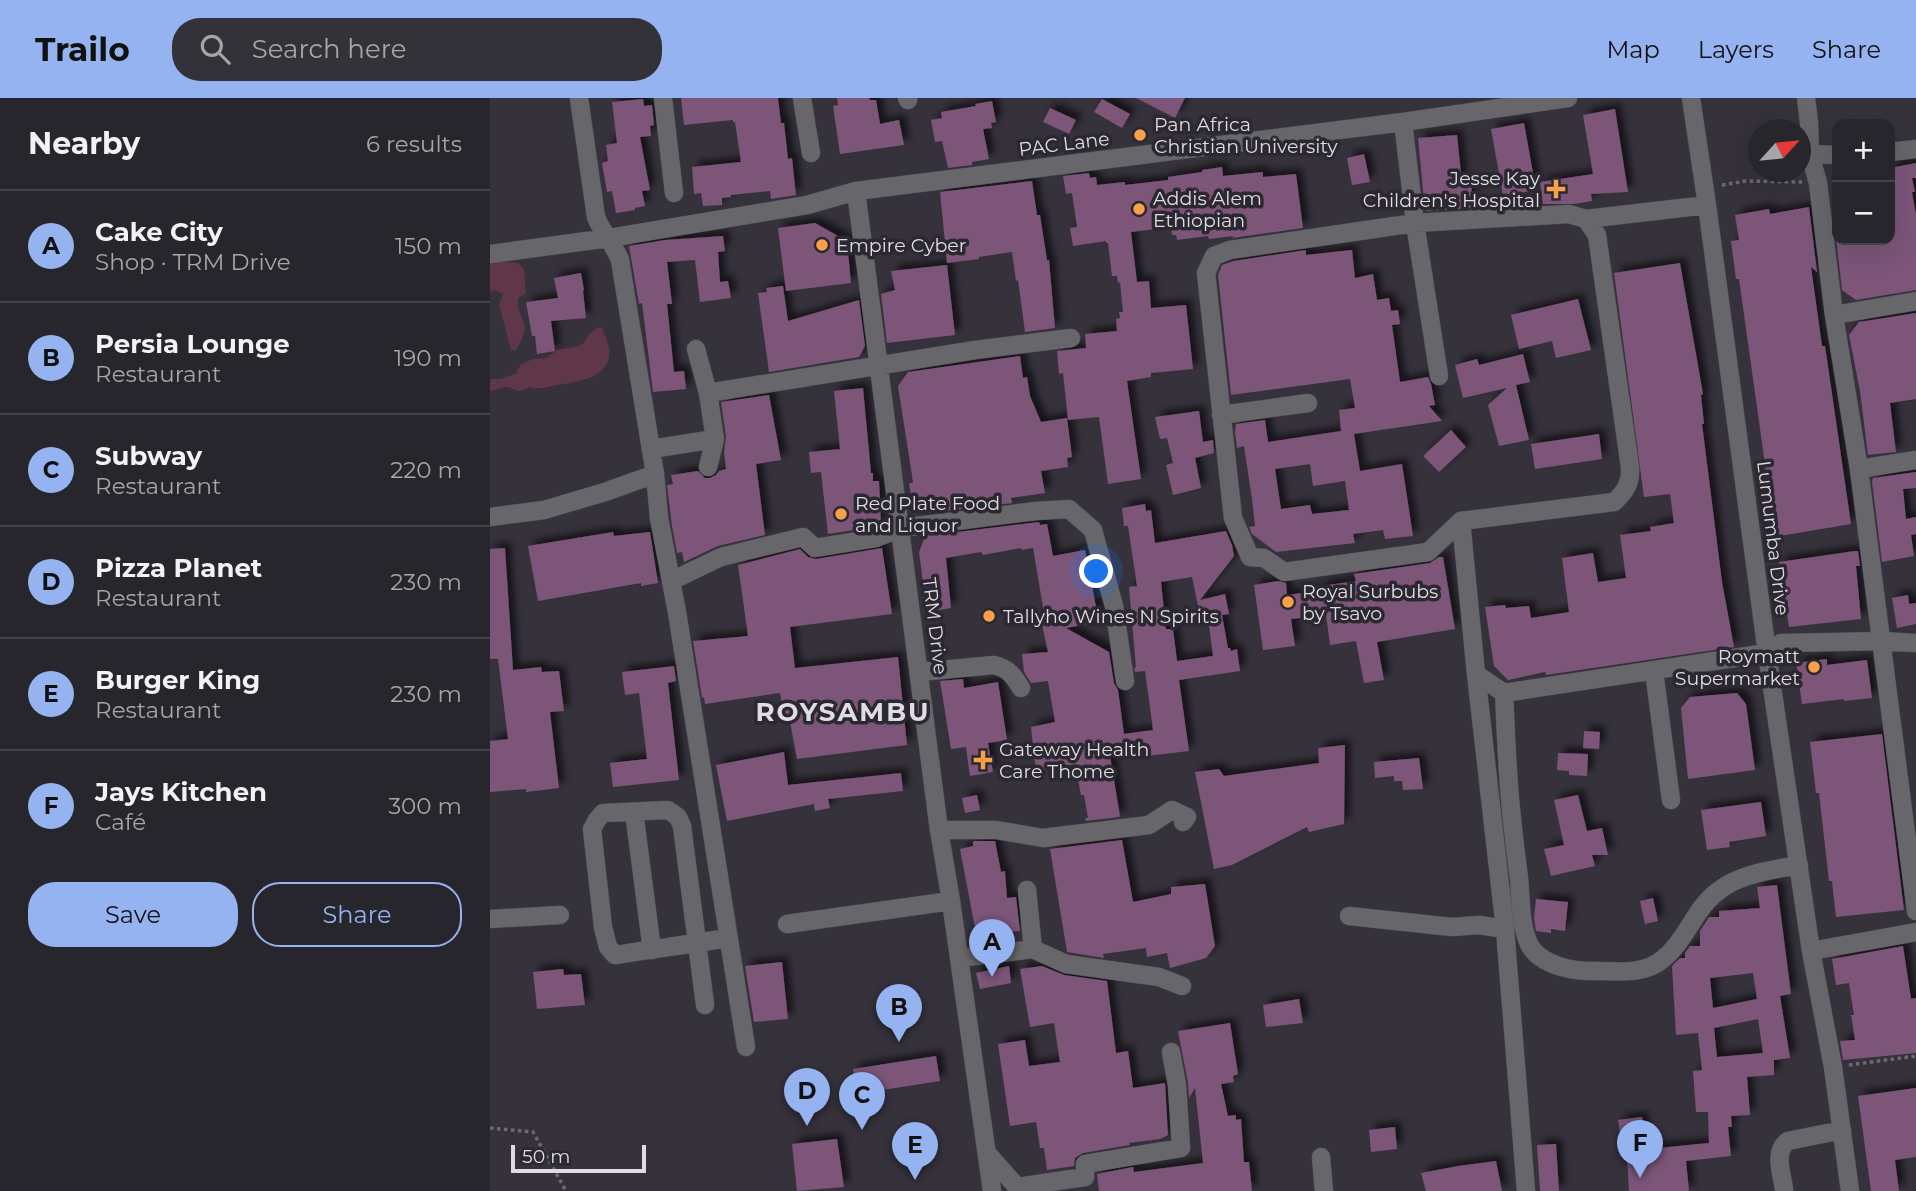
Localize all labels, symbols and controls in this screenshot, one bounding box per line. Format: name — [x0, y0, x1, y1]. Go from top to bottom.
search box — [172, 18, 662, 81]
text: Trailo — [35, 29, 130, 69]
icon: search — [196, 30, 234, 68]
text: Search here — [252, 33, 406, 65]
text: Map — [1606, 35, 1660, 64]
text: Layers — [1698, 35, 1774, 64]
text: Share — [1812, 35, 1881, 64]
place label: Pan Africa Christian University — [1154, 113, 1338, 158]
north arrow — [1748, 119, 1811, 182]
map controls — [1832, 119, 1895, 245]
button: + — [1832, 119, 1895, 182]
text: Nearby — [28, 125, 140, 162]
street label: PAC Lane — [1017, 127, 1111, 161]
marker: Pan Africa Christian University — [1132, 127, 1148, 143]
text: 6 results — [366, 130, 462, 158]
place label: Jesse Kay Children's Hospital — [1363, 167, 1541, 212]
marker: Jesse Kay Children's Hospital — [1546, 179, 1566, 199]
button: − — [1832, 182, 1895, 245]
place label: Addis Alem Ethiopian — [1153, 187, 1262, 232]
marker: Addis Alem Ethiopian — [1131, 201, 1147, 217]
text: Cake City — [95, 216, 223, 248]
text: A — [42, 232, 60, 260]
text: 150 m — [395, 232, 462, 260]
place label: Empire Cyber — [836, 234, 966, 257]
marker: Empire Cyber — [814, 237, 830, 253]
text: Shop · TRM Drive — [95, 248, 291, 276]
text: Persia Lounge — [95, 328, 290, 360]
text: B — [42, 344, 60, 372]
text: 190 m — [394, 344, 462, 372]
text: Restaurant — [95, 360, 221, 388]
text: Subway — [95, 440, 202, 472]
text: C — [43, 456, 59, 484]
text: 220 m — [390, 456, 462, 484]
street label: Lumumba Drive — [1752, 459, 1794, 617]
text: Restaurant — [95, 472, 221, 500]
place label: Red Plate Food and Liquor — [855, 492, 1000, 537]
marker: Red Plate Food and Liquor — [833, 506, 849, 522]
text: Pizza Planet — [95, 552, 262, 584]
your location — [1079, 554, 1113, 588]
text: D — [42, 568, 61, 596]
text: 230 m — [390, 568, 462, 596]
street label: TRM Drive — [918, 576, 952, 676]
place label: Royal Surbubs by Tsavo — [1302, 580, 1438, 625]
text: Restaurant — [95, 584, 221, 612]
marker: Royal Surbubs by Tsavo — [1280, 594, 1296, 610]
place label: Tallyho Wines N Spirits — [1003, 605, 1219, 628]
marker: Tallyho Wines N Spirits — [981, 608, 997, 624]
place label: Roymatt Supermarket — [1675, 645, 1800, 690]
marker: Roymatt Supermarket — [1806, 659, 1822, 675]
text: Burger King — [95, 664, 260, 696]
text: E — [43, 680, 59, 708]
text: 230 m — [390, 680, 462, 708]
text: Restaurant — [95, 696, 221, 724]
district label: ROYSAMBU — [755, 696, 931, 728]
place label: Gateway Health Care Thome — [999, 738, 1149, 783]
marker: Gateway Health Care Thome — [973, 750, 993, 770]
text: Jays Kitchen — [95, 776, 267, 808]
text: F — [44, 792, 58, 820]
text: 300 m — [388, 792, 462, 820]
text: Café — [95, 808, 146, 836]
button: Save — [28, 882, 238, 947]
button: Share — [252, 882, 462, 947]
pin: A — [969, 919, 1015, 977]
pin: B — [876, 984, 922, 1042]
pin: D — [784, 1068, 830, 1126]
pin: C — [839, 1072, 885, 1130]
pin: F — [1617, 1120, 1663, 1178]
pin: E — [892, 1122, 938, 1180]
scale bar — [511, 1142, 646, 1174]
text: 50 m — [522, 1145, 570, 1168]

